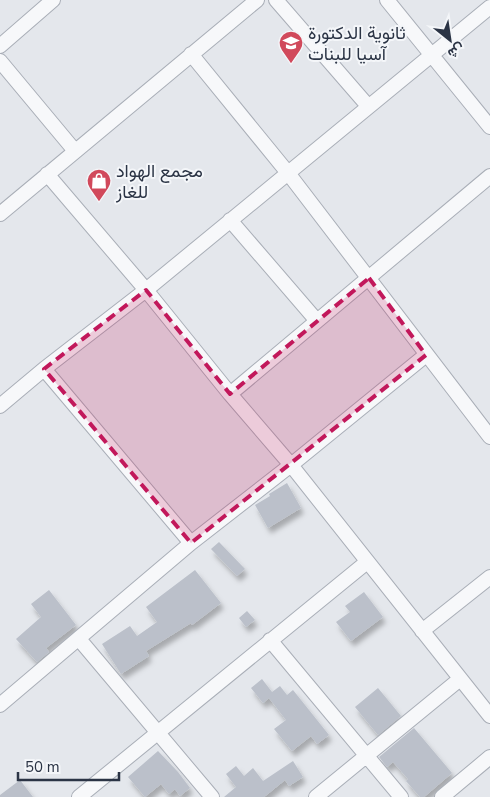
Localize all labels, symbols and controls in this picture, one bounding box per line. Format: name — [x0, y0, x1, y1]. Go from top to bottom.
north arrow — [425, 15, 475, 65]
place label: ثانوية الدكتورة آسيا للبنات — [308, 21, 406, 66]
school or university icon: ثانوية الدكتورة آسيا للبنات — [278, 30, 304, 64]
text: ش — [444, 38, 468, 63]
place label: مجمع الهواد للغاز — [115, 159, 203, 204]
shop icon: مجمع الهواد للغاز — [86, 168, 112, 202]
scale bar — [18, 750, 119, 782]
text: 50 m — [25, 757, 60, 777]

